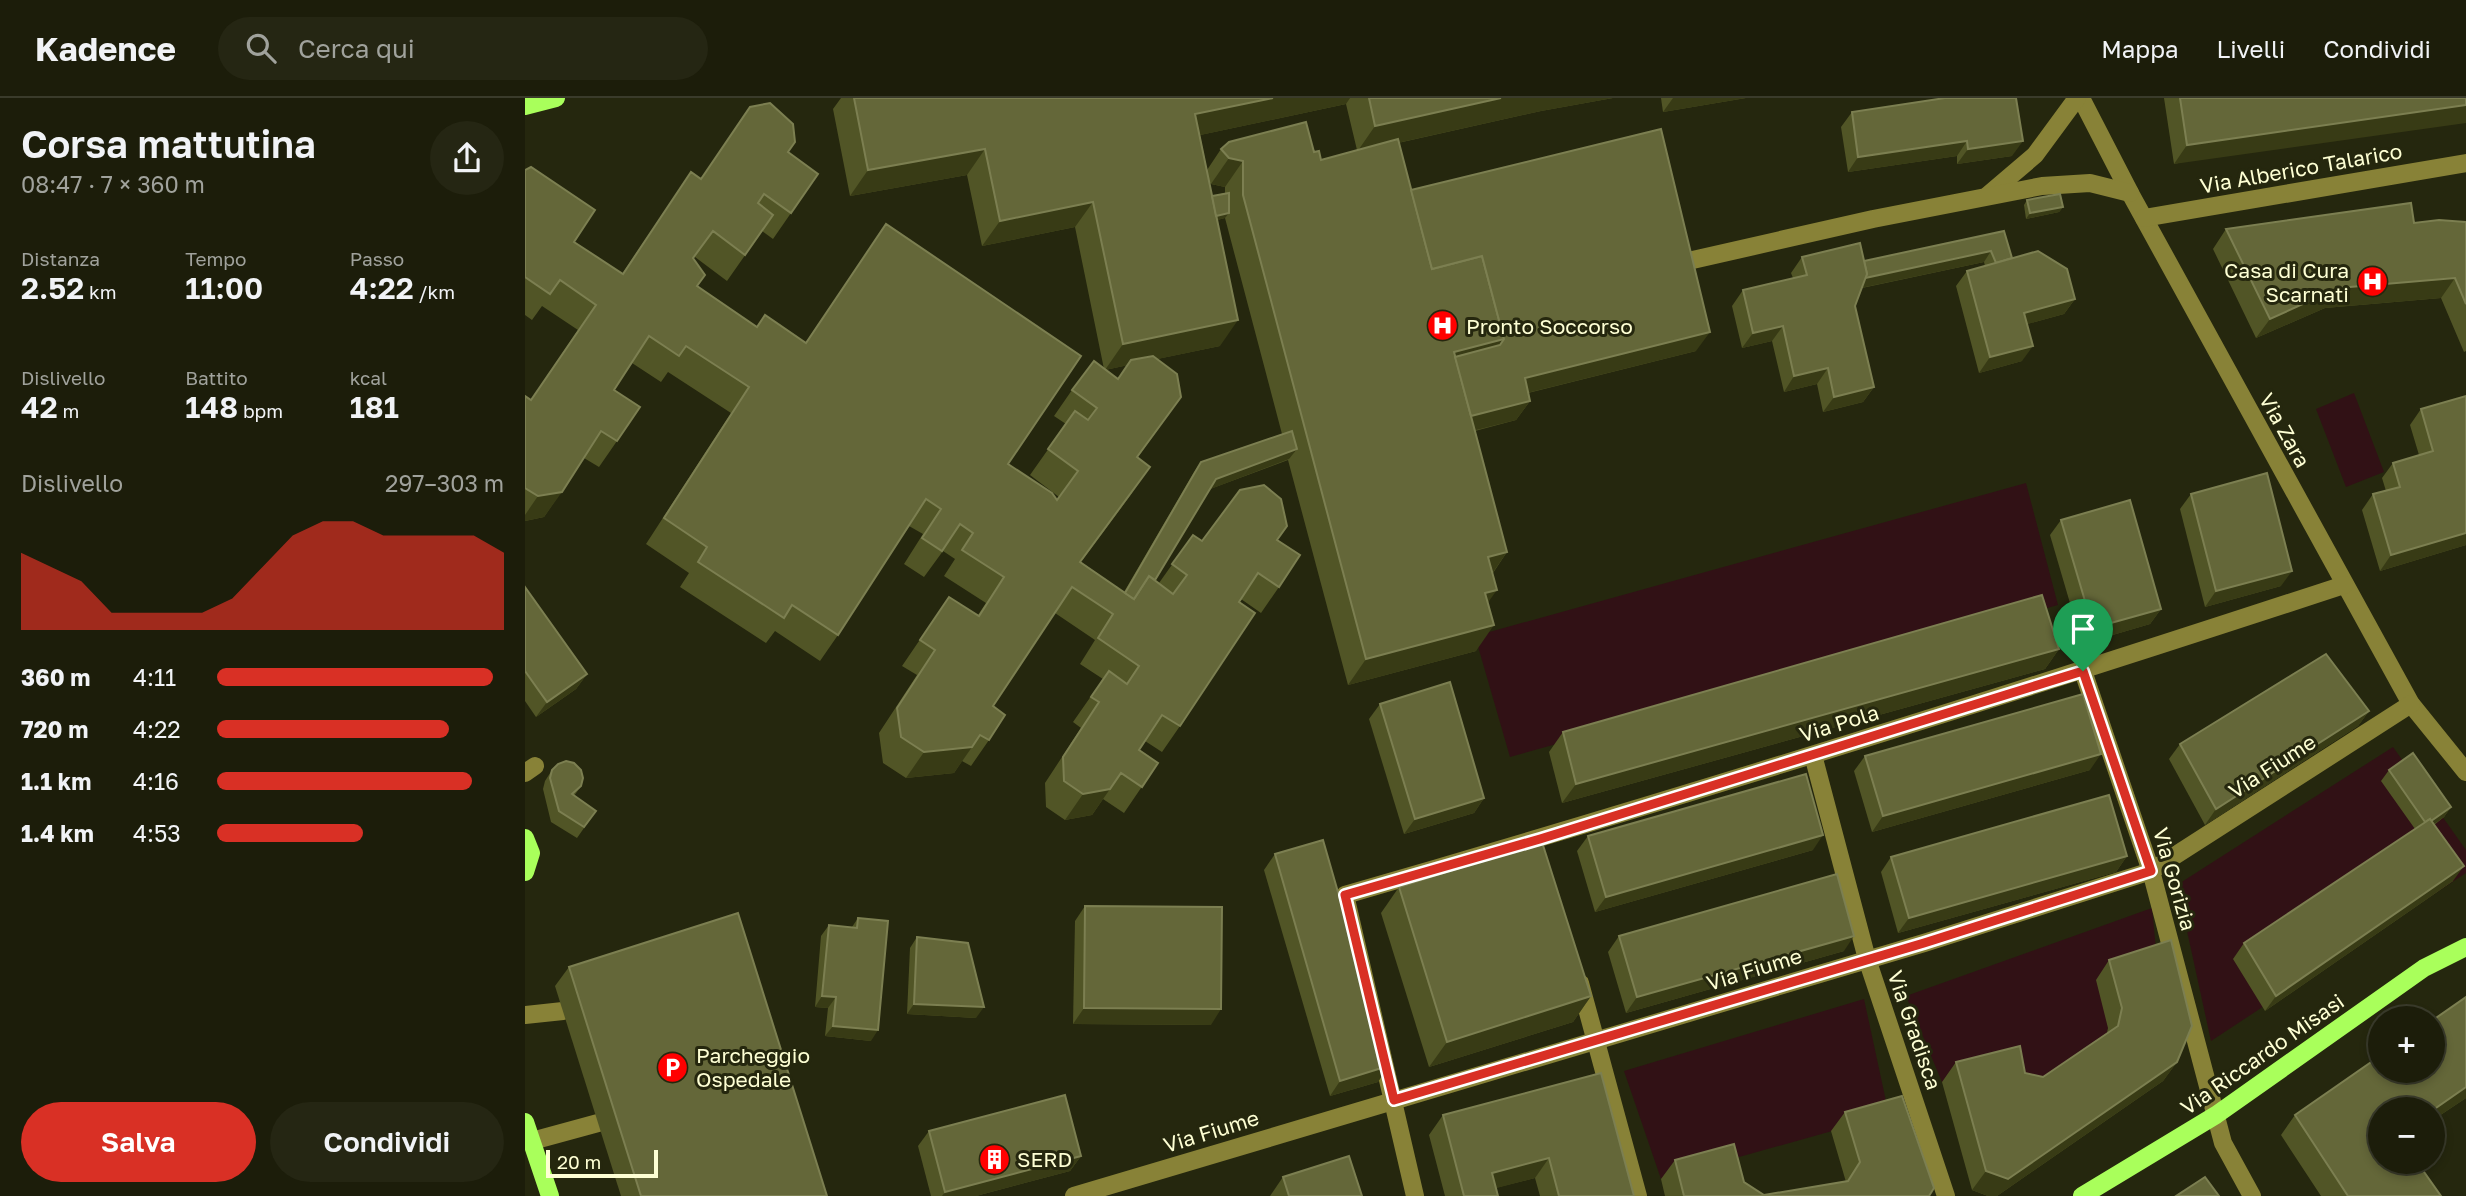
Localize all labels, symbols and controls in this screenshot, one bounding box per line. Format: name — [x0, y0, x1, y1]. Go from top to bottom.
search box — [218, 17, 708, 80]
text: Kadence — [35, 29, 176, 68]
icon: search — [242, 29, 280, 67]
text: Cerca qui — [298, 33, 415, 64]
text: Mappa — [2101, 34, 2178, 63]
text: Livelli — [2216, 34, 2285, 63]
text: Condividi — [2323, 34, 2431, 63]
text: Corsa mattutina — [21, 121, 316, 166]
button: share — [430, 121, 504, 195]
street label: Via Alberico Talarico — [2198, 137, 2404, 199]
text: 08:47 · 7 × 360 m — [21, 170, 205, 198]
text: Distanza — [21, 247, 100, 270]
text: Tempo — [185, 247, 246, 270]
text: Passo — [350, 247, 404, 270]
place label: Casa di Cura Scarnati — [2224, 257, 2349, 307]
hospital icon: Casa di Cura Scarnati — [2355, 265, 2389, 299]
text: 2.52 — [21, 270, 84, 306]
text: 11:00 — [185, 270, 263, 306]
text: 4:22 — [350, 270, 414, 306]
text: km — [84, 280, 117, 303]
text: /km — [414, 280, 455, 303]
hospital icon: Pronto Soccorso — [1426, 309, 1460, 343]
place label: Pronto Soccorso — [1466, 313, 1633, 339]
text: Dislivello — [21, 366, 105, 389]
text: Battito — [185, 366, 248, 389]
text: kcal — [350, 366, 387, 389]
street label: Via Zara — [2254, 388, 2316, 472]
text: 42 — [21, 389, 58, 425]
text: 148 — [185, 389, 238, 425]
text: 181 — [350, 389, 399, 425]
text: m — [58, 399, 79, 422]
text: bpm — [238, 399, 283, 422]
text: Dislivello — [21, 469, 123, 497]
text: 297–303 m — [385, 469, 504, 497]
pin — [2053, 599, 2113, 671]
icon: arrive — [2064, 610, 2102, 648]
text: 360 m — [21, 663, 90, 691]
text: 4:11 — [133, 663, 176, 691]
street label: Via Pola — [1796, 699, 1882, 747]
text: 720 m — [21, 715, 88, 743]
text: 4:22 — [133, 715, 181, 743]
street label: Via Fiume — [2224, 728, 2320, 804]
text: 1.1 km — [21, 767, 91, 795]
text: 4:16 — [133, 767, 179, 795]
text: 1.4 km — [21, 819, 94, 847]
text: 4:53 — [133, 819, 181, 847]
street label: Via Gorizia — [2148, 824, 2202, 934]
street label: Via Fiume — [1703, 942, 1805, 996]
street label: Via Gradisca — [1882, 967, 1948, 1093]
street label: Via Riccardo Misasi — [2175, 988, 2349, 1120]
map controls — [2368, 1006, 2445, 1174]
button: + — [2368, 1006, 2445, 1083]
place label: Parcheggio Ospedale — [696, 1042, 810, 1092]
parking icon: Parcheggio Ospedale — [656, 1050, 690, 1084]
button: − — [2368, 1097, 2445, 1174]
button: Salva — [21, 1102, 256, 1182]
button: Condividi — [270, 1102, 504, 1182]
street label: Via Fiume — [1160, 1104, 1262, 1158]
building icon: SERD — [977, 1142, 1011, 1176]
place label: SERD — [1017, 1146, 1072, 1172]
scale bar — [546, 1147, 658, 1179]
text: 20 m — [557, 1150, 601, 1173]

